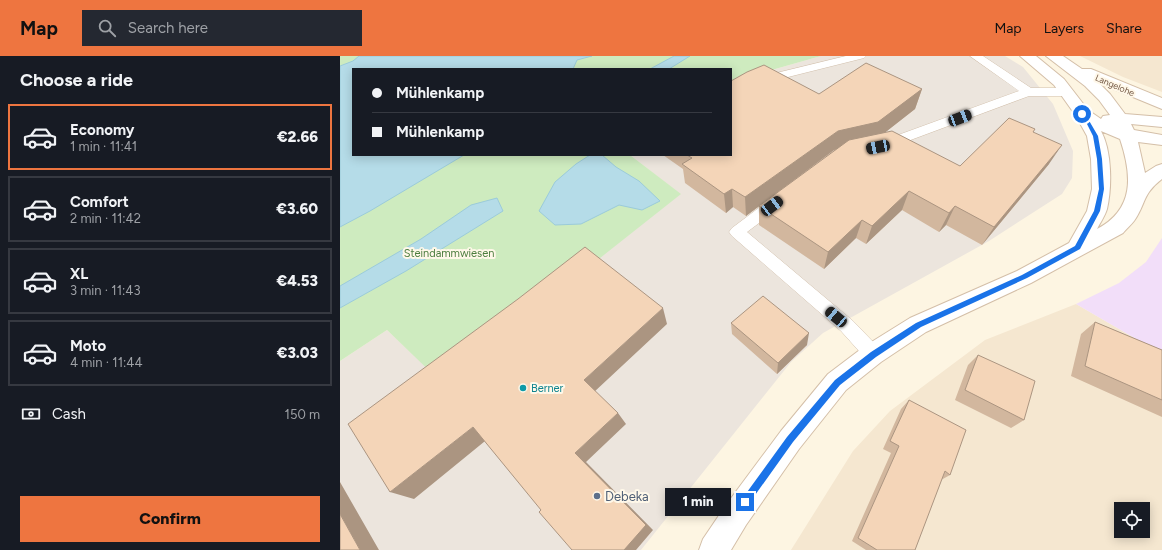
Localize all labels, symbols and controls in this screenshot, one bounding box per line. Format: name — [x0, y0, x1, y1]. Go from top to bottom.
search box — [82, 10, 362, 46]
text: Map — [20, 17, 58, 40]
icon: search — [96, 17, 118, 39]
text: Search here — [128, 19, 208, 37]
text: Map — [994, 20, 1022, 37]
text: Layers — [1044, 20, 1084, 37]
text: Share — [1106, 20, 1142, 37]
text: Choose a ride — [20, 69, 133, 91]
street label: Langelohe — [1094, 72, 1136, 98]
text: Mühlenkamp — [396, 84, 484, 102]
route start — [1073, 105, 1091, 123]
car — [947, 108, 973, 128]
icon: car — [22, 119, 58, 155]
text: Economy — [70, 121, 135, 139]
text: Mühlenkamp — [396, 123, 484, 141]
text: €2.66 — [277, 128, 318, 146]
text: 1 min · 11:41 — [70, 139, 137, 154]
car — [865, 139, 891, 155]
icon: car — [22, 191, 58, 227]
text: Comfort — [70, 193, 129, 211]
car — [759, 194, 785, 218]
text: €3.60 — [276, 200, 318, 218]
text: 2 min · 11:42 — [70, 211, 141, 226]
park label: Steindammwiesen — [404, 247, 494, 260]
icon: car — [22, 263, 58, 299]
text: XL — [70, 265, 88, 283]
text: €4.53 — [277, 272, 318, 290]
text: 3 min · 11:43 — [70, 283, 141, 298]
car — [823, 305, 849, 329]
icon: car — [22, 335, 58, 371]
text: Moto — [70, 337, 106, 355]
text: €3.03 — [277, 344, 318, 362]
text: 4 min · 11:44 — [70, 355, 143, 370]
place label: Berner — [531, 382, 564, 395]
marker: Berner — [518, 383, 528, 393]
icon: cash — [20, 403, 42, 425]
text: Cash — [52, 405, 86, 423]
text: 150 m — [285, 407, 320, 422]
callout: 1 min — [665, 488, 731, 516]
place label: Debeka — [605, 489, 649, 504]
marker: Debeka — [592, 491, 602, 501]
route end — [736, 493, 754, 511]
text: 1 min — [682, 494, 714, 509]
button: Confirm — [20, 496, 320, 542]
map controls — [1114, 502, 1150, 538]
button: locate — [1114, 502, 1150, 538]

